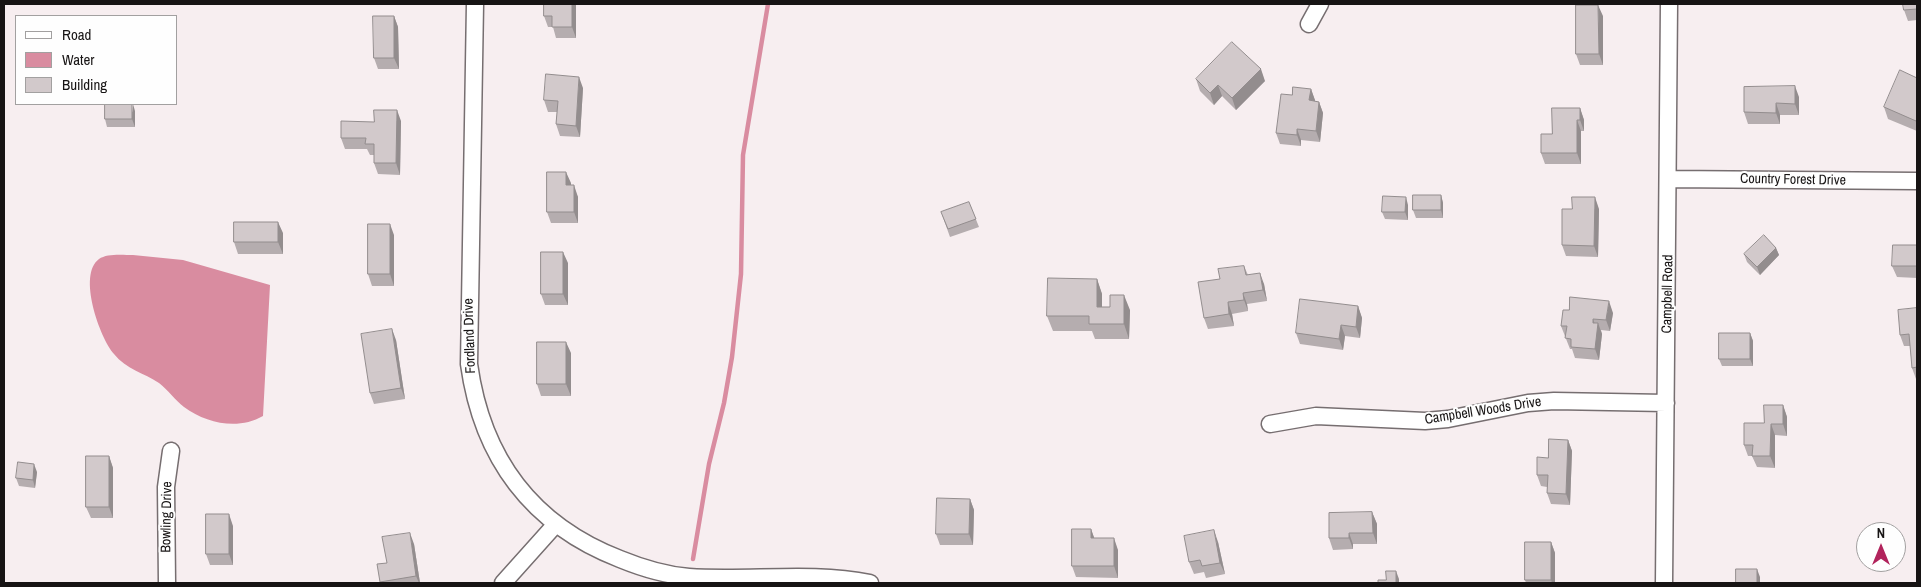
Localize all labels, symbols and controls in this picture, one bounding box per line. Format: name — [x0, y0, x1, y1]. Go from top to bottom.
legend — [15, 15, 178, 105]
text: Road — [62, 24, 91, 45]
text: Water — [62, 49, 94, 70]
text: Building — [62, 74, 107, 95]
street label: Country Forest Drive — [1740, 171, 1846, 189]
street label: Campbell Road — [1659, 254, 1677, 334]
street label: Fordland Drive — [460, 298, 480, 374]
street label: Campbell Woods Drive — [1423, 393, 1543, 429]
street label: Bowling Drive — [158, 481, 176, 553]
north arrow — [1856, 522, 1906, 572]
text: N — [1877, 524, 1885, 542]

